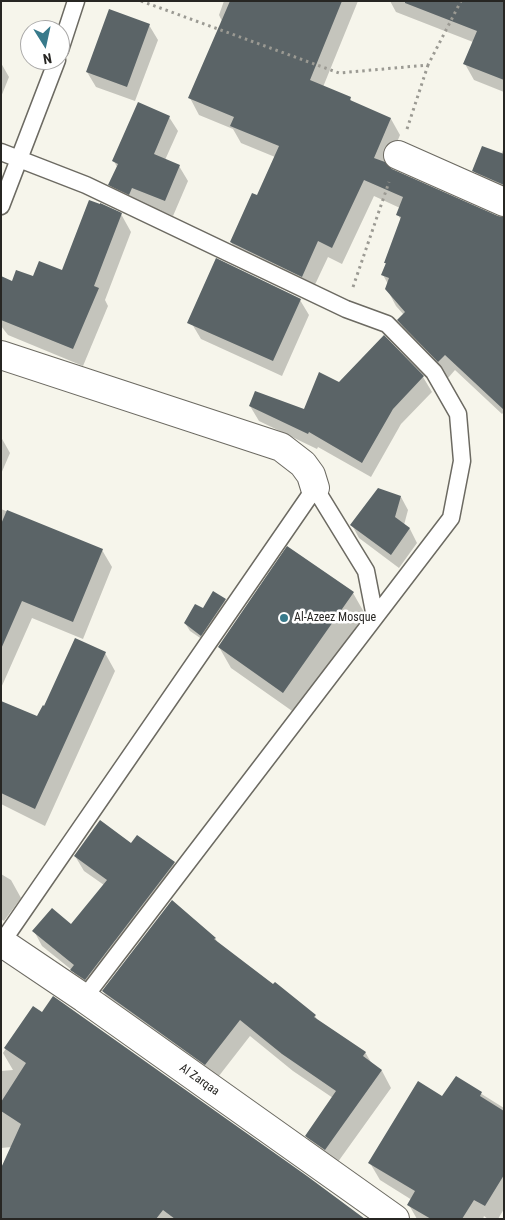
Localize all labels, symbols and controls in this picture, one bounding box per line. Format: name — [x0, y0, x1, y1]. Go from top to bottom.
north arrow — [20, 20, 70, 70]
text: N — [42, 50, 53, 67]
place label: Al-Azeez Mosque — [294, 611, 376, 625]
marker: Al-Azeez Mosque — [278, 612, 290, 624]
street label: Al Zarqaa — [176, 1061, 222, 1099]

